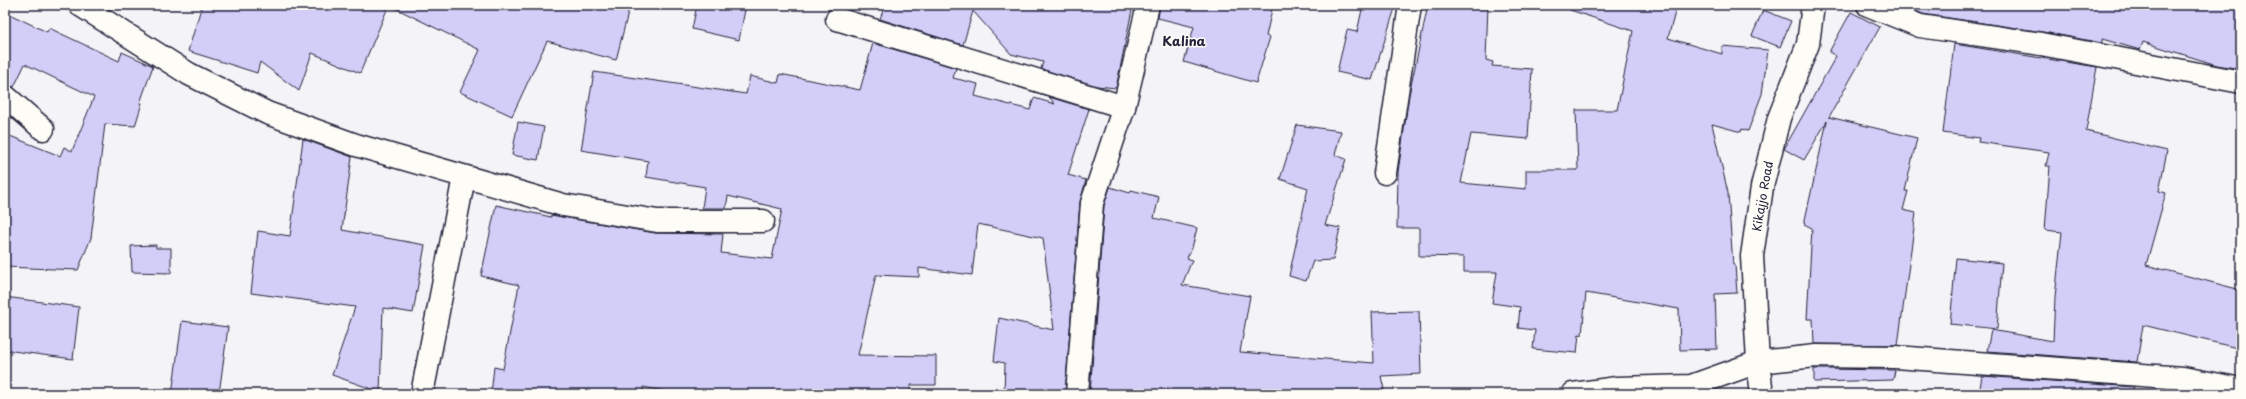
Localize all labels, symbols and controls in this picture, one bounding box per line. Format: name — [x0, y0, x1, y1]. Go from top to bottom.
district label: Kalina — [1162, 31, 1206, 50]
street label: Kikajjo Road — [1747, 159, 1777, 233]

